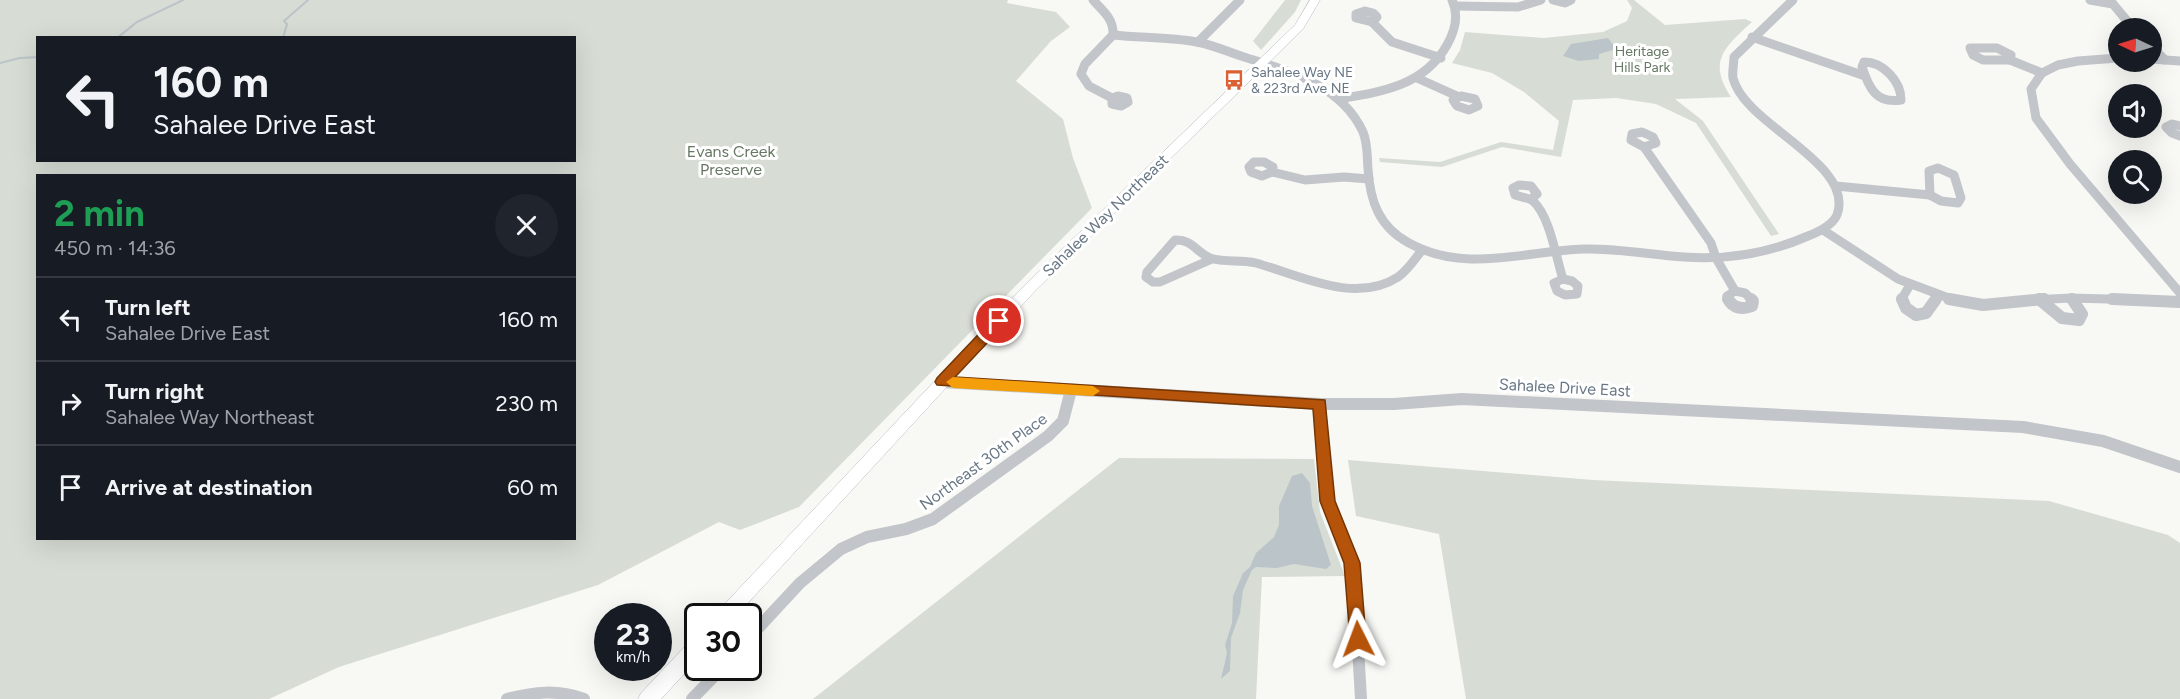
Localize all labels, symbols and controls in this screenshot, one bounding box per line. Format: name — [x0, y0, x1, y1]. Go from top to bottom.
north arrow — [2108, 18, 2162, 72]
map controls — [2108, 18, 2162, 204]
park label: Heritage Hills Park — [1614, 43, 1670, 76]
text: 160 m — [153, 57, 269, 108]
icon: left — [54, 60, 132, 138]
place label: Sahalee Way NE & 223rd Ave NE — [1251, 64, 1353, 97]
bus stop icon: Sahalee Way NE & 223rd Ave NE — [1222, 68, 1246, 92]
button: sound — [2108, 84, 2162, 138]
text: Sahalee Drive East — [153, 108, 376, 141]
park label: Evans Creek Preserve — [687, 142, 775, 179]
street label: Sahalee Way Northeast — [1038, 150, 1172, 280]
button: search — [2108, 150, 2162, 204]
text: 2 min — [54, 192, 145, 235]
button: close — [495, 194, 558, 257]
text: 450 m · 14:36 — [54, 236, 176, 260]
text: Turn left — [105, 294, 191, 321]
pin — [973, 295, 1024, 346]
icon: left — [54, 303, 87, 336]
icon: arrive — [982, 304, 1015, 337]
text: 160 m — [498, 306, 558, 333]
text: Sahalee Drive East — [105, 321, 270, 345]
street label: Sahalee Drive East — [1499, 375, 1631, 400]
text: Turn right — [105, 378, 204, 405]
icon: right — [54, 387, 87, 420]
text: 230 m — [495, 390, 558, 417]
text: Sahalee Way Northeast — [105, 405, 314, 429]
street label: Northeast 30th Place — [916, 409, 1051, 514]
icon: arrive — [54, 471, 87, 504]
text: Arrive at destination — [105, 474, 313, 501]
text: 60 m — [507, 474, 558, 501]
speed limit sign: 30 — [684, 603, 762, 681]
position arrow — [1326, 607, 1390, 671]
text: 23 — [616, 616, 650, 653]
text: km/h — [616, 648, 650, 666]

